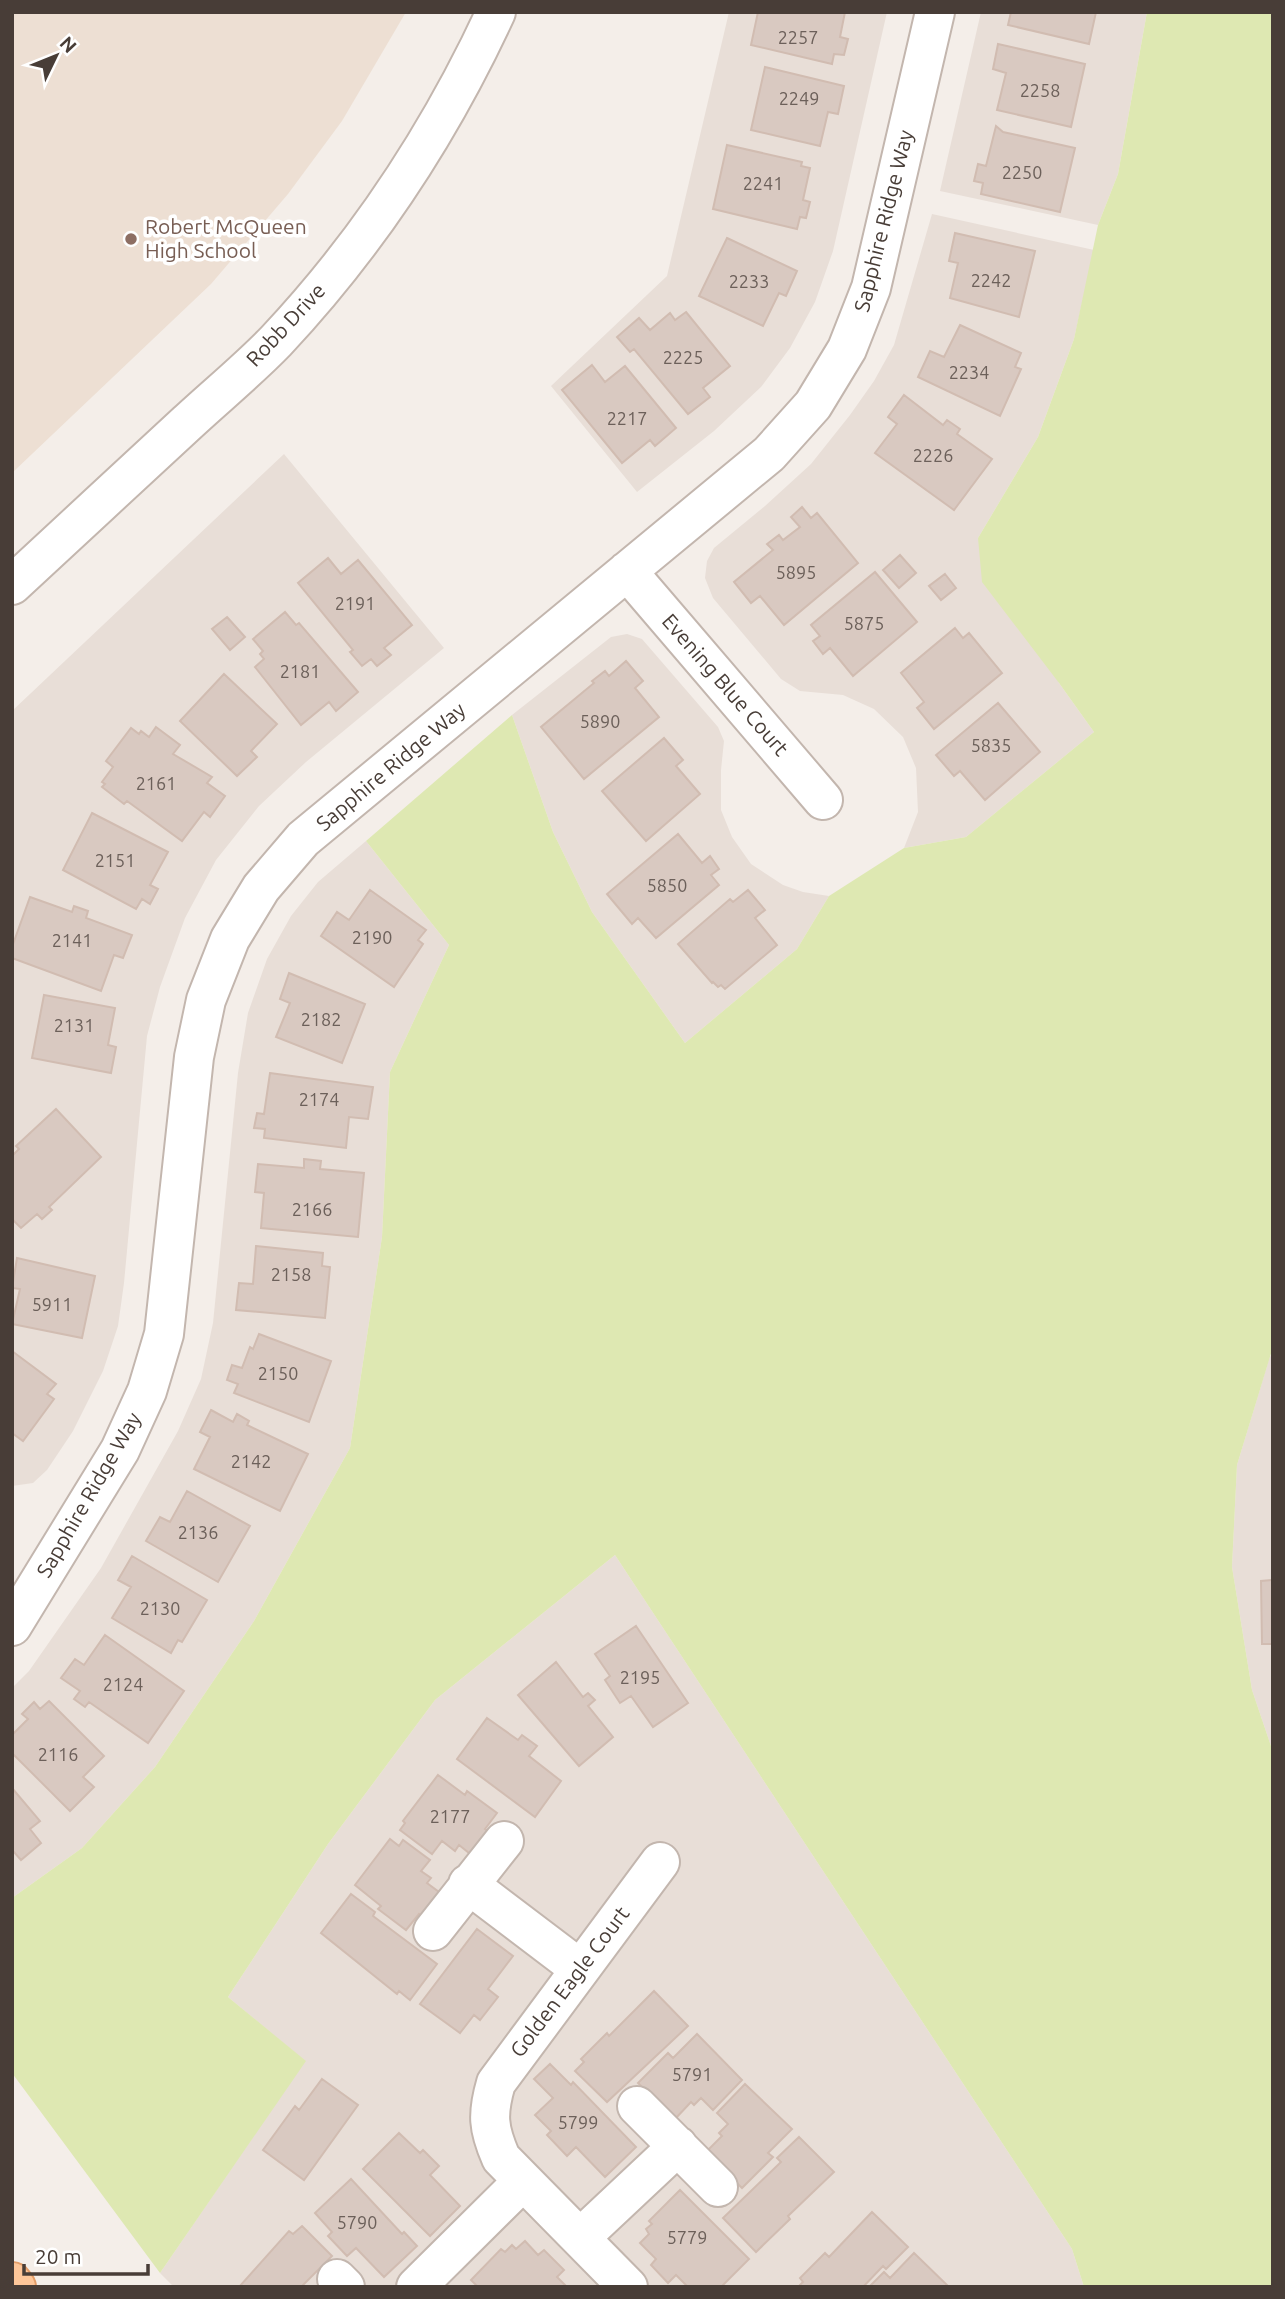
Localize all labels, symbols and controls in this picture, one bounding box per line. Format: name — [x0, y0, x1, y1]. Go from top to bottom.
north arrow — [21, 21, 91, 91]
house number: 2257 — [778, 27, 818, 47]
text: N — [56, 32, 81, 57]
house number: 2258 — [1020, 80, 1060, 100]
house number: 2249 — [779, 88, 819, 108]
street label: Sapphire Ridge Way — [849, 127, 917, 314]
house number: 2250 — [1002, 162, 1042, 182]
house number: 2241 — [743, 173, 783, 193]
place label: Robert McQueen High School — [145, 214, 307, 262]
marker: Robert McQueen High School — [123, 231, 139, 247]
house number: 2242 — [971, 270, 1011, 290]
house number: 2233 — [729, 271, 769, 291]
street label: Robb Drive — [241, 278, 330, 371]
house number: 2225 — [663, 347, 703, 367]
house number: 2234 — [949, 362, 989, 382]
house number: 2217 — [607, 408, 647, 428]
house number: 2226 — [913, 445, 953, 465]
house number: 5895 — [776, 562, 816, 582]
house number: 2191 — [335, 593, 375, 613]
street label: Evening Blue Court — [658, 609, 794, 760]
house number: 5875 — [844, 613, 884, 633]
house number: 2181 — [280, 661, 320, 681]
street label: Sapphire Ridge Way — [311, 697, 470, 835]
house number: 5890 — [580, 711, 620, 731]
house number: 5835 — [971, 735, 1011, 755]
house number: 2161 — [136, 773, 176, 793]
house number: 2151 — [95, 850, 135, 870]
house number: 5850 — [647, 875, 687, 895]
house number: 2190 — [352, 927, 392, 947]
house number: 2141 — [52, 930, 92, 950]
house number: 2182 — [301, 1009, 341, 1029]
house number: 2131 — [54, 1015, 94, 1035]
house number: 2174 — [299, 1089, 339, 1109]
house number: 2166 — [292, 1199, 332, 1219]
house number: 2158 — [271, 1264, 311, 1284]
house number: 5911 — [32, 1294, 72, 1314]
house number: 2150 — [258, 1363, 298, 1383]
street label: Sapphire Ridge Way — [31, 1408, 145, 1581]
house number: 2142 — [231, 1451, 271, 1471]
house number: 2136 — [178, 1522, 218, 1542]
house number: 2130 — [140, 1598, 180, 1618]
house number: 2195 — [620, 1667, 660, 1687]
house number: 2124 — [103, 1674, 143, 1694]
house number: 2116 — [38, 1744, 78, 1764]
house number: 2177 — [430, 1806, 470, 1826]
street label: Golden Eagle Court — [505, 1901, 634, 2061]
house number: 5791 — [672, 2064, 712, 2084]
house number: 5799 — [558, 2112, 598, 2132]
house number: 5790 — [337, 2212, 377, 2232]
house number: 5779 — [667, 2227, 707, 2247]
scale bar — [24, 2232, 149, 2276]
text: 20 m — [35, 2244, 82, 2268]

